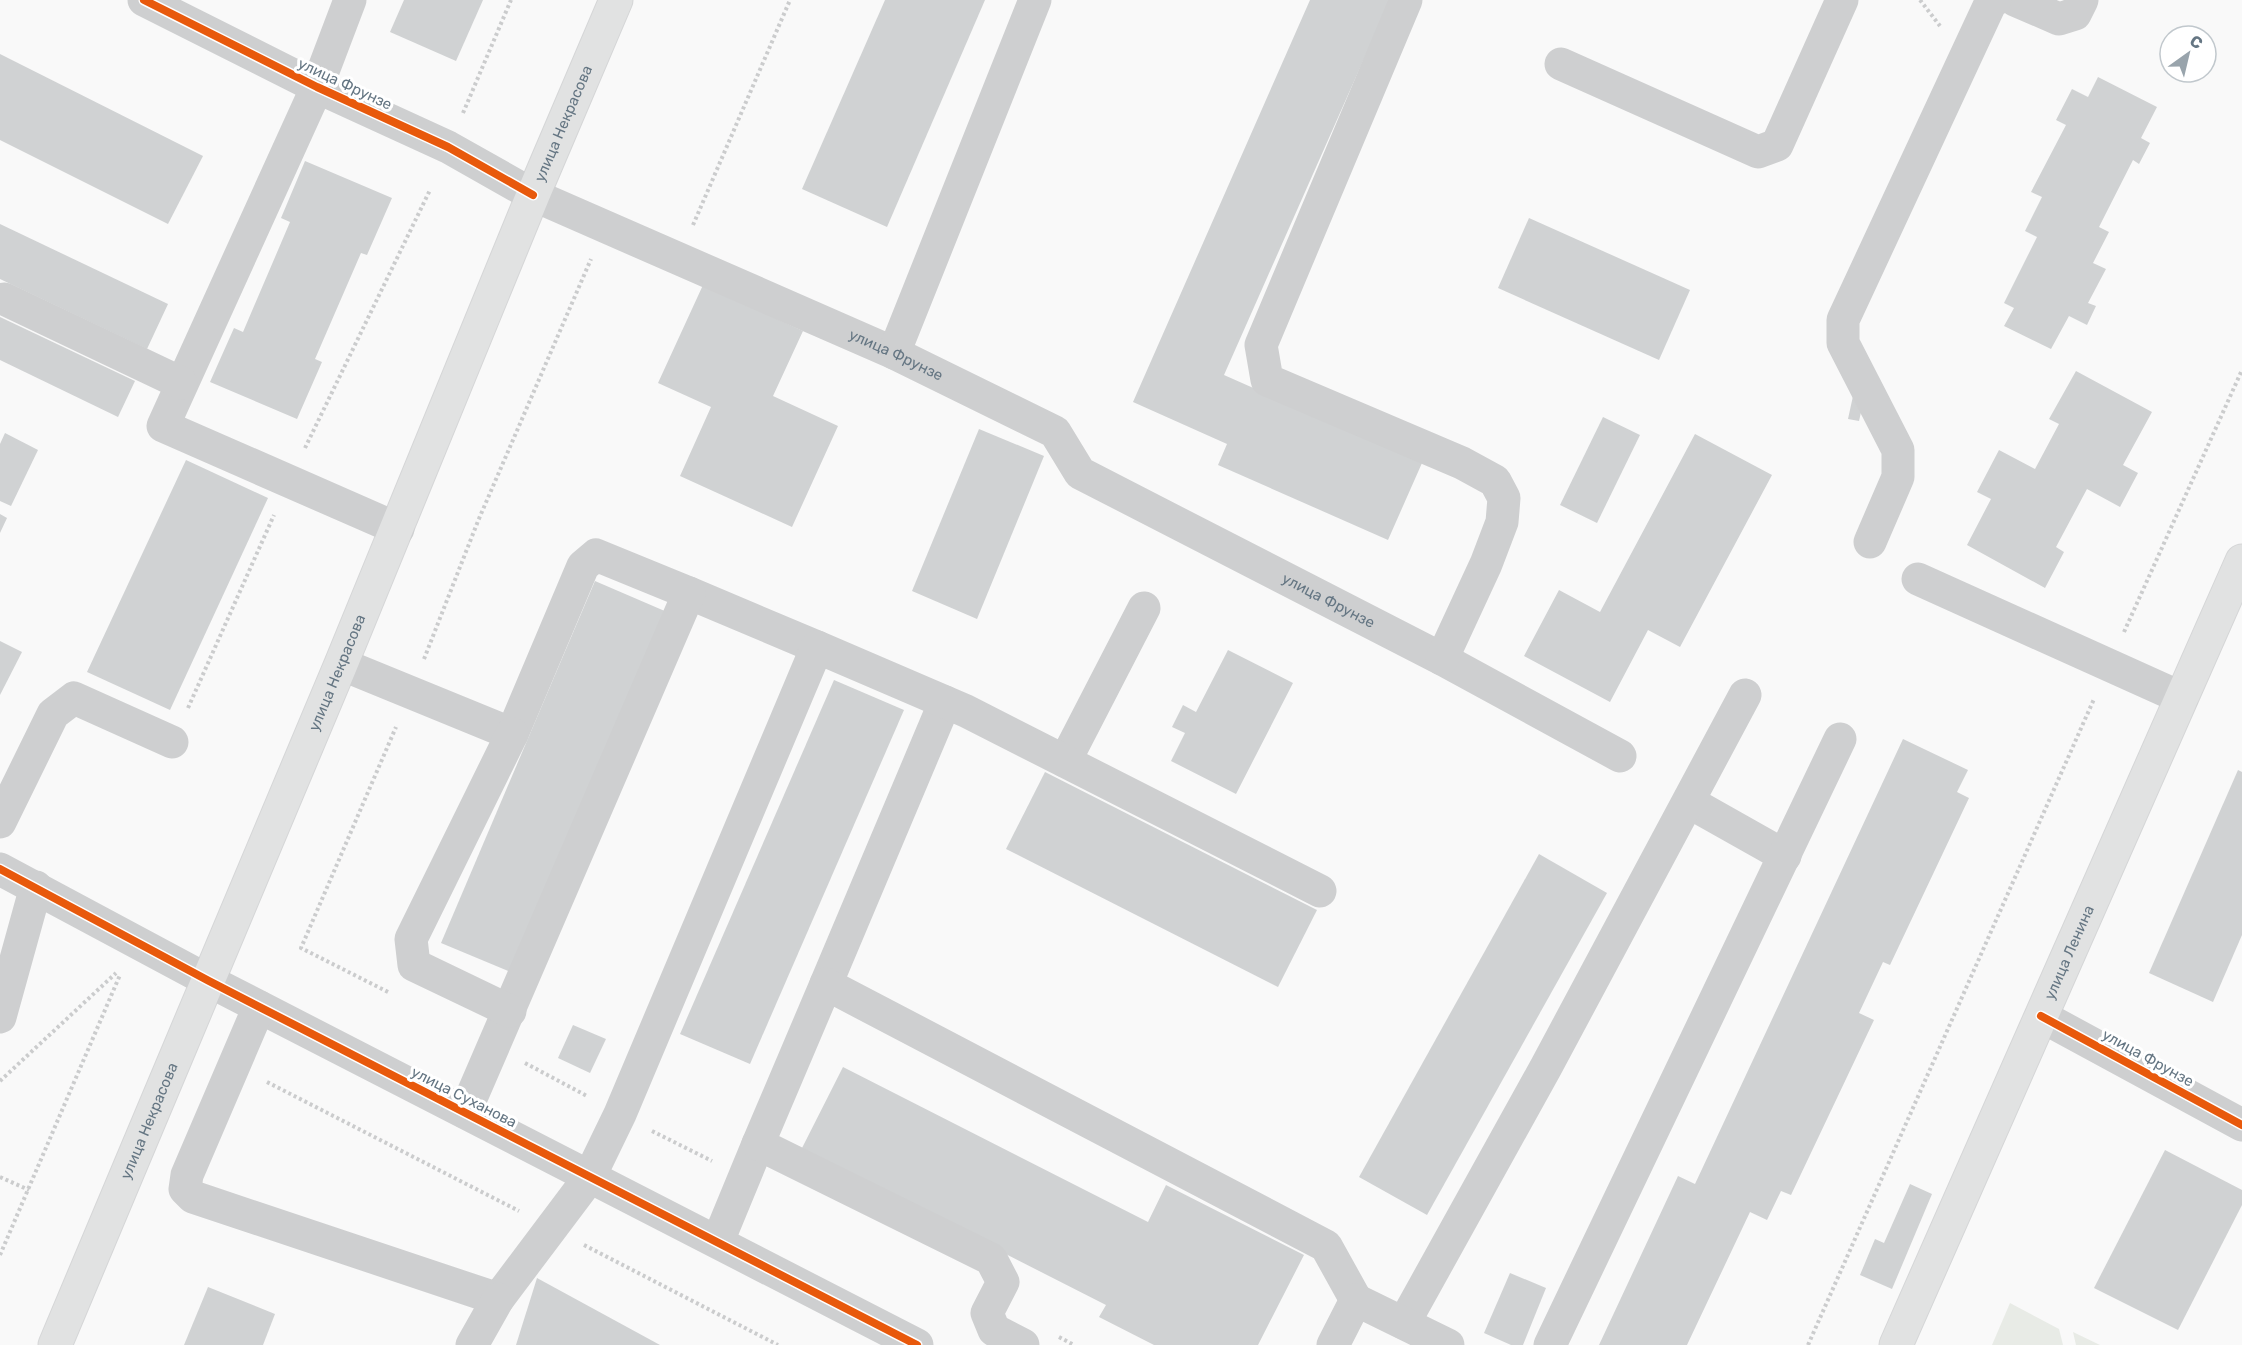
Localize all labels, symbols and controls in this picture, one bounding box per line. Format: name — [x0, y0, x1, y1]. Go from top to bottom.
north arrow — [2158, 24, 2218, 84]
text: С — [2186, 31, 2206, 53]
street label: улица Фрунзе — [295, 54, 395, 114]
street label: улица Некрасова — [531, 63, 596, 185]
street label: улица Фрунзе — [846, 325, 946, 385]
street label: улица Фрунзе — [1279, 569, 1378, 632]
street label: улица Некрасова — [305, 612, 369, 734]
street label: улица Ленина — [2040, 902, 2098, 1003]
street label: улица Фрунзе — [2099, 1025, 2197, 1091]
street label: улица Некрасова — [117, 1060, 182, 1182]
street label: улица Суханова — [408, 1063, 520, 1131]

